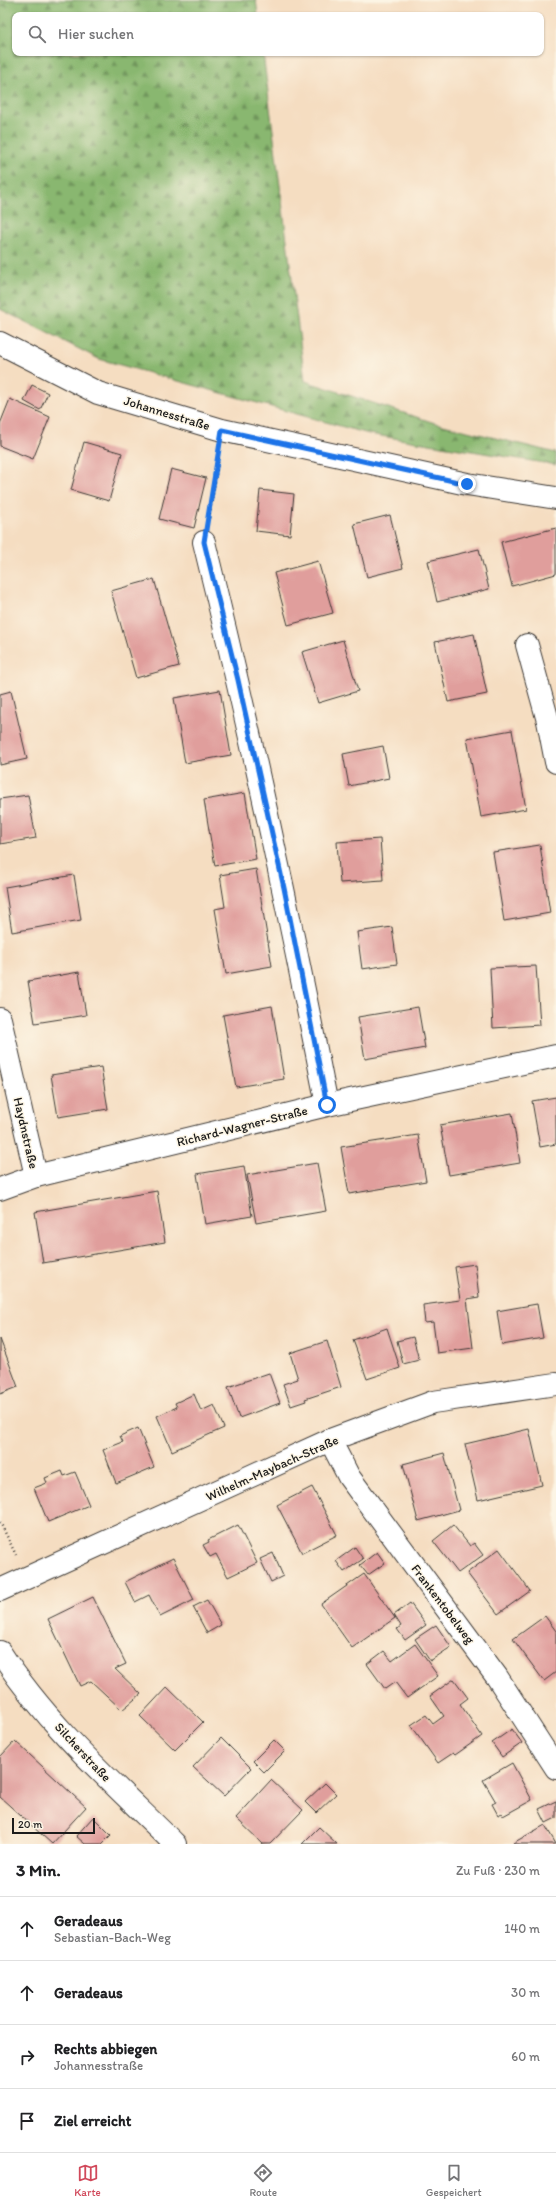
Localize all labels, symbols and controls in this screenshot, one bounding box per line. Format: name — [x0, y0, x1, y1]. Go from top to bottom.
search box — [12, 12, 544, 56]
icon: search — [26, 23, 48, 45]
text: Hier suchen — [58, 25, 134, 43]
street label: Johannesstraße — [122, 393, 212, 433]
route end — [458, 475, 476, 493]
street label: Haydnstraße — [11, 1096, 41, 1170]
route start — [318, 1096, 336, 1114]
street label: Richard-Wagner-Straße — [175, 1102, 309, 1150]
street label: Wilhelm-Maybach-Straße — [203, 1432, 341, 1504]
street label: Frankentobelweg — [408, 1561, 478, 1647]
street label: Silcherstraße — [52, 1719, 114, 1785]
scale bar — [12, 1816, 95, 1835]
text: 20 m — [18, 1818, 42, 1831]
text: 3 Min. — [16, 1860, 61, 1880]
text: Zu Fuß · 230 m — [456, 1863, 540, 1878]
text: Geradeaus — [54, 1912, 123, 1930]
icon: ahead — [16, 1918, 38, 1940]
text: 140 m — [504, 1921, 540, 1936]
text: Sebastian-Bach-Weg — [54, 1930, 171, 1945]
icon: ahead — [16, 1982, 38, 2004]
text: Geradeaus — [54, 1984, 123, 2002]
text: 30 m — [511, 1985, 540, 2000]
text: Rechts abbiegen — [54, 2040, 157, 2058]
icon: right — [16, 2046, 38, 2068]
text: 60 m — [511, 2049, 540, 2064]
text: Johannesstraße — [54, 2058, 143, 2073]
icon: arrive — [16, 2110, 38, 2132]
text: Ziel erreicht — [54, 2112, 131, 2130]
tab: Karte — [74, 2162, 101, 2199]
tab: Route — [250, 2162, 277, 2199]
tab: Gespeichert — [426, 2162, 482, 2199]

